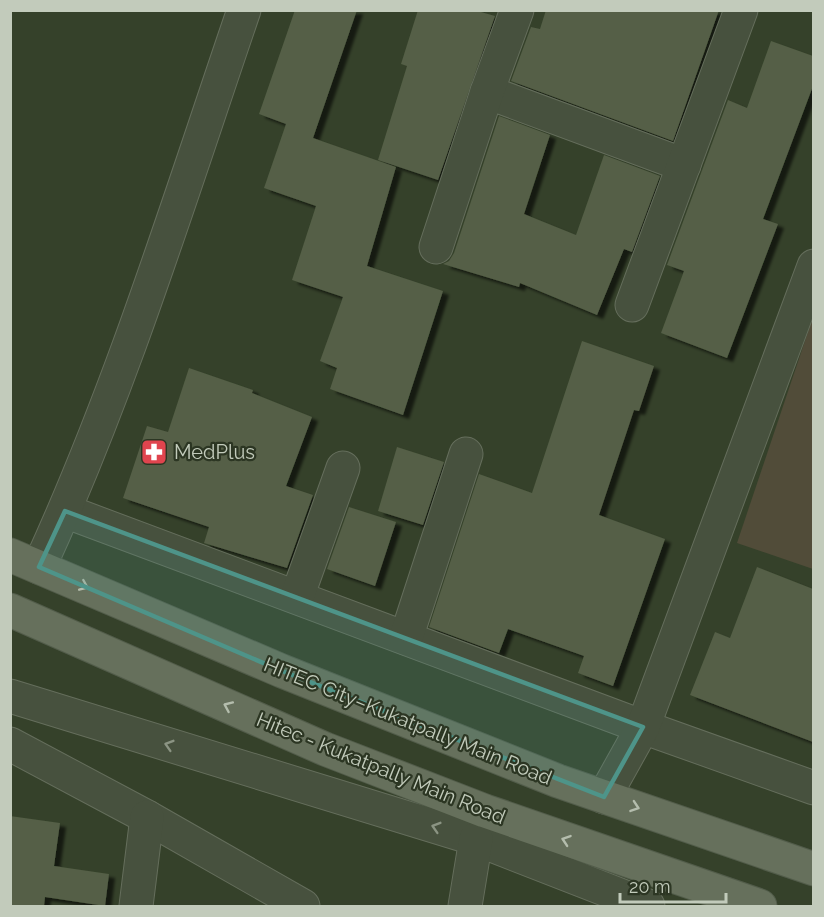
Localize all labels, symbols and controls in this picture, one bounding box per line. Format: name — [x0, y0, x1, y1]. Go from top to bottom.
pharmacy icon: MedPlus — [139, 437, 169, 467]
place label: MedPlus — [174, 440, 255, 464]
one-way arrow — [78, 579, 89, 591]
street label: HITEC City–Kukatpally Main Road — [260, 652, 556, 790]
one-way arrow — [224, 701, 235, 713]
street label: Hitec - Kukatpally Main Road — [253, 707, 509, 829]
one-way arrow — [164, 740, 175, 752]
one-way arrow — [629, 800, 640, 813]
one-way arrow — [431, 822, 442, 834]
one-way arrow — [561, 834, 572, 847]
scale bar — [620, 866, 726, 904]
text: 20 m — [629, 876, 671, 897]

